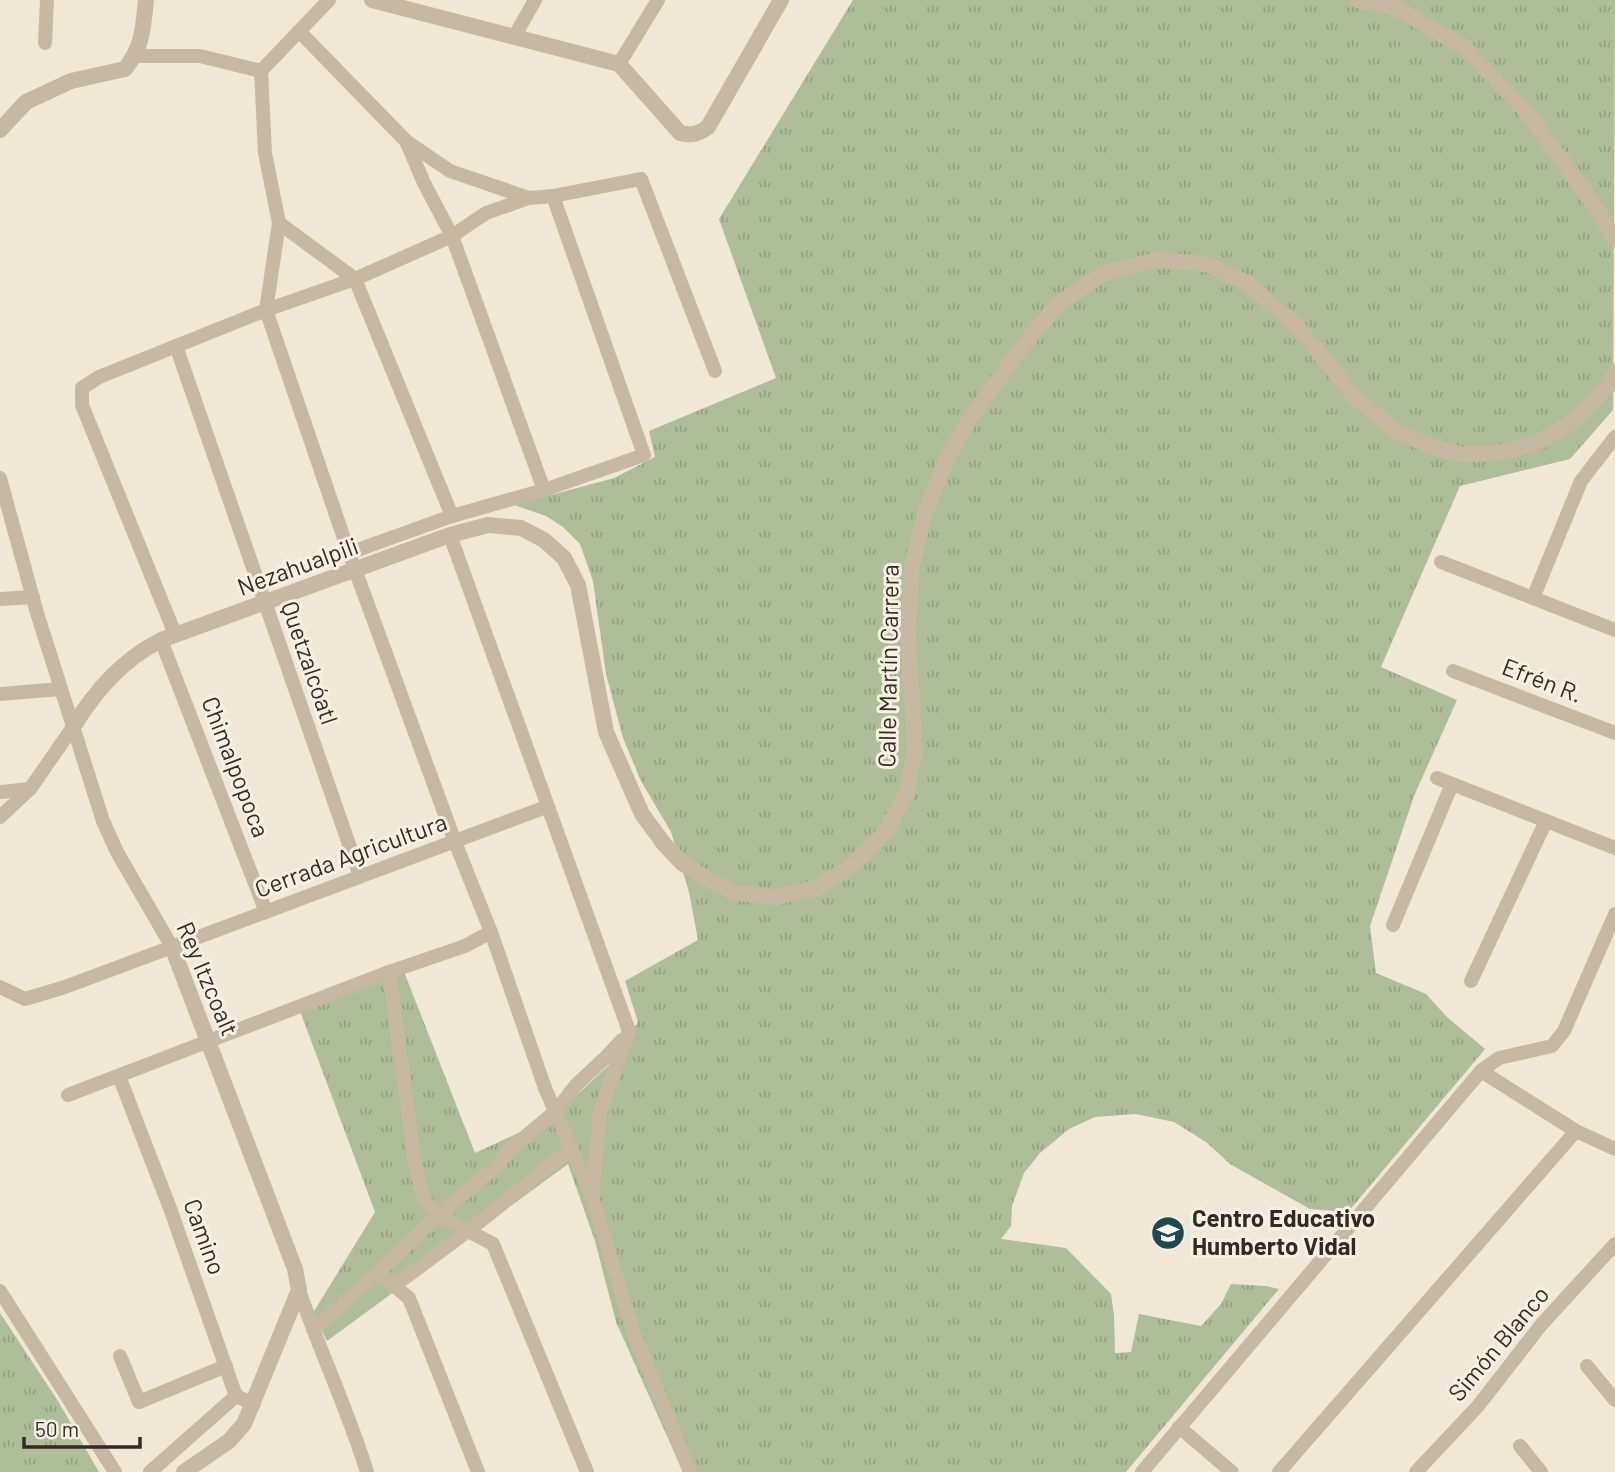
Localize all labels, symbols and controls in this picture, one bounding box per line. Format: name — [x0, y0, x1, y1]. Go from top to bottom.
street label: Nezahualpili — [233, 530, 362, 601]
street label: Calle Martín Carrera — [871, 564, 904, 768]
street label: Quetzalcóatl — [276, 597, 345, 728]
street label: Efrén R. — [1498, 651, 1587, 708]
street label: Chimalpopoca — [196, 692, 277, 841]
street label: Cerrada Agricultura — [250, 806, 451, 903]
street label: Rey Itzcoalt — [171, 917, 245, 1040]
street label: Camino — [178, 1195, 232, 1278]
place label: Centro Educativo Humberto Vidal — [1192, 1203, 1375, 1260]
school or university icon: Centro Educativo Humberto Vidal — [1149, 1214, 1187, 1252]
street label: Simón Blanco — [1441, 1280, 1554, 1407]
scale bar — [24, 1406, 140, 1450]
text: 50 m — [35, 1416, 79, 1441]

